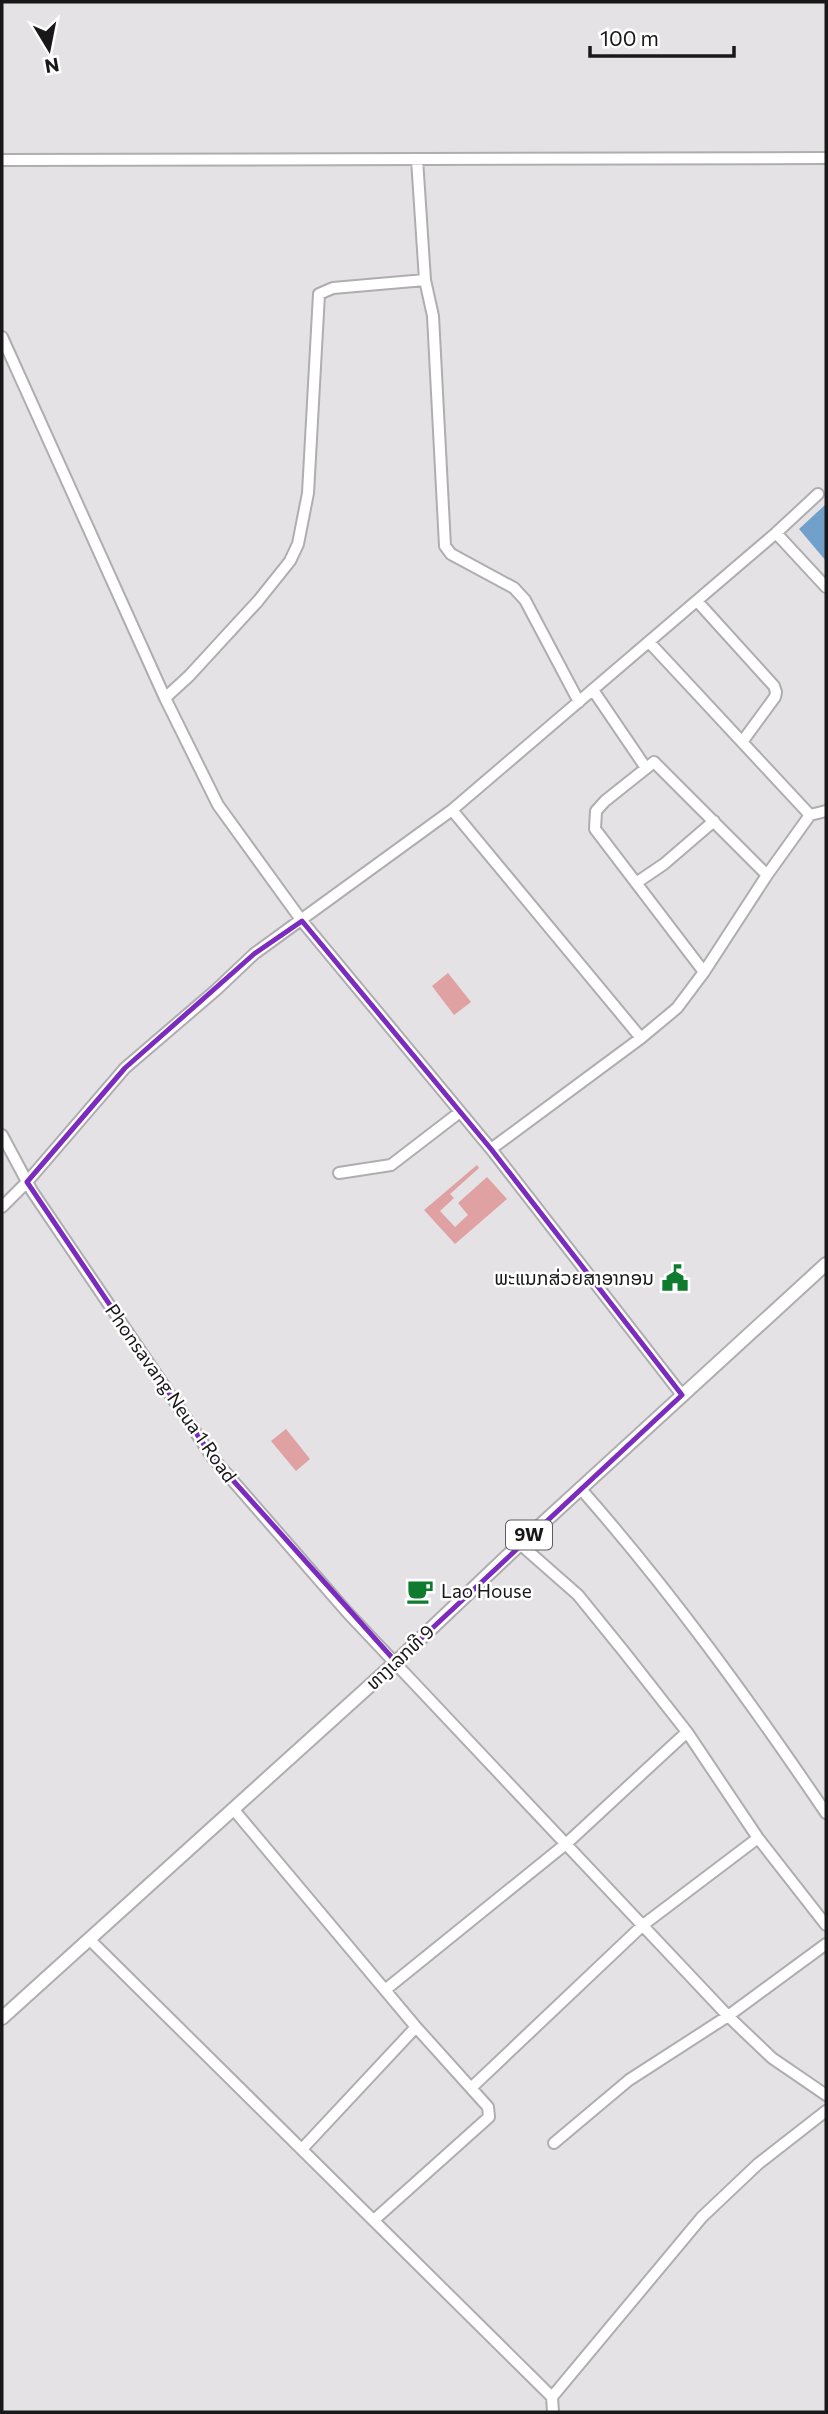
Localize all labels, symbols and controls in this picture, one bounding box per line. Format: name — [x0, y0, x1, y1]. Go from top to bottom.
north arrow — [14, 14, 84, 84]
scale bar — [590, 14, 734, 58]
text: 100 m — [600, 25, 659, 50]
text: N — [43, 54, 61, 79]
public building icon: ພະແນກສ່ວຍສາອາກອນ — [660, 1263, 690, 1293]
place label: ພະແນກສ່ວຍສາອາກອນ — [494, 1266, 654, 1289]
street label: Phonsavang Neua 1 Road — [101, 1299, 242, 1486]
road number: 9W — [506, 1520, 552, 1550]
cafe icon: Lao House — [405, 1576, 435, 1606]
place label: Lao House — [441, 1579, 532, 1602]
street label: ທາງເລກທີ 9 — [361, 1619, 439, 1694]

